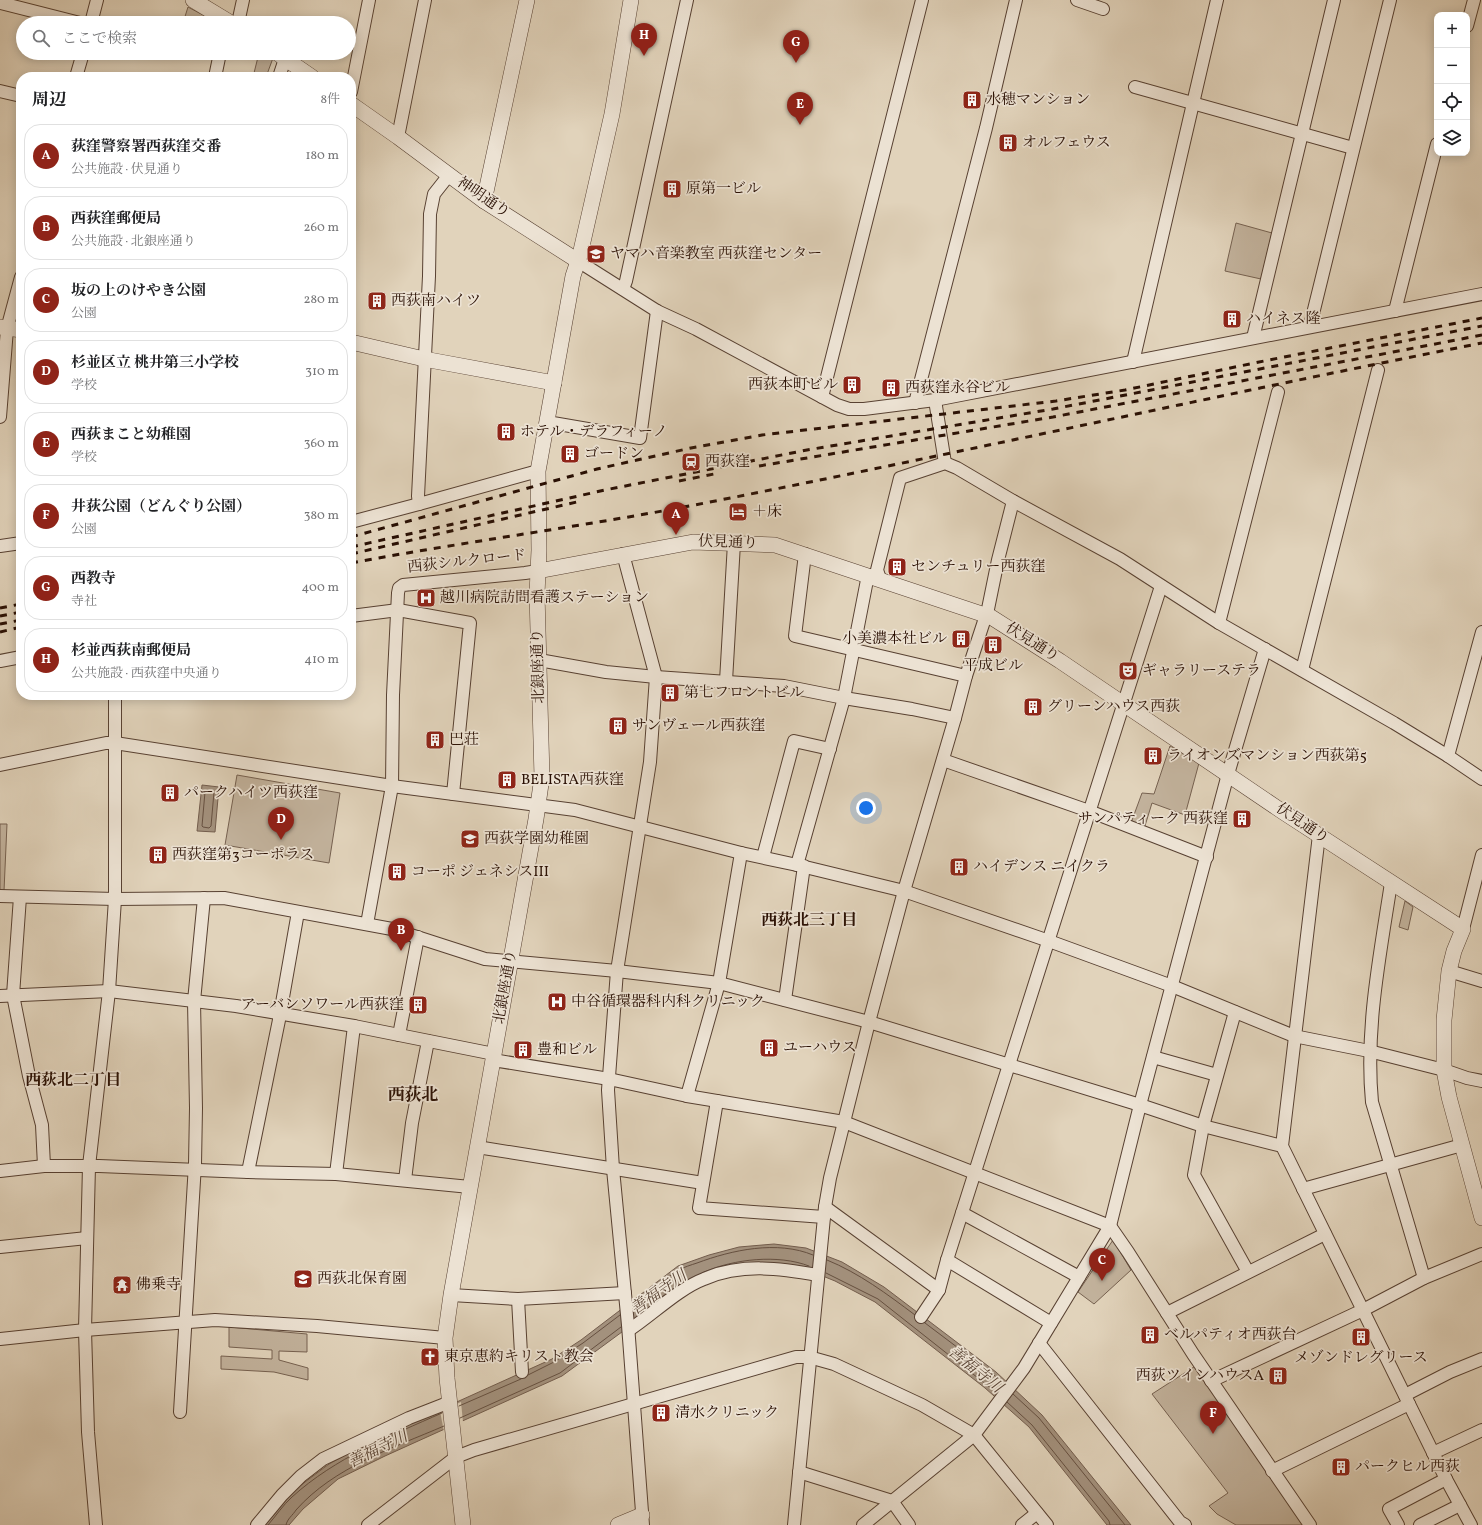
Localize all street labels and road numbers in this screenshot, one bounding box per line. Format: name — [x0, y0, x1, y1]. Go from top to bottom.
street label: 神明通り — [452, 173, 514, 223]
street label: 伏見通り — [698, 531, 758, 555]
street label: 西荻シルクロード — [407, 545, 527, 579]
street label: 伏見通り — [1001, 618, 1063, 668]
street label: 北銀座通り — [528, 628, 550, 704]
street label: 伏見通り — [1271, 799, 1333, 849]
street label: 北銀座通り — [489, 948, 523, 1026]

